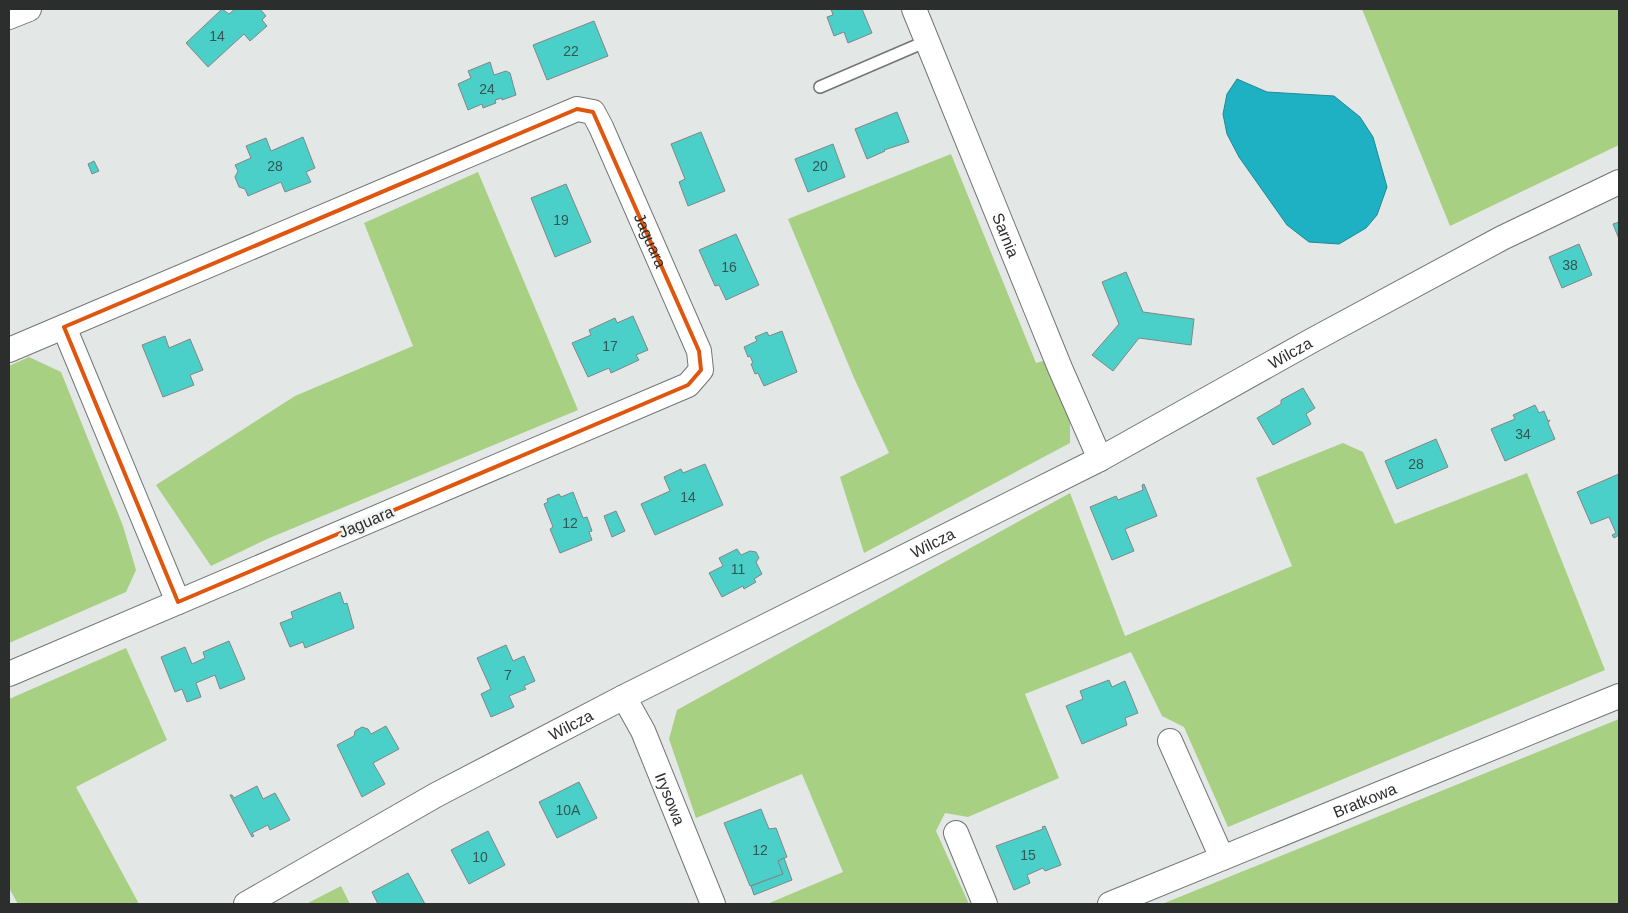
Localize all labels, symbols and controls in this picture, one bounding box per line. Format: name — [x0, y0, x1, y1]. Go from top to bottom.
house number: 14 — [209, 28, 225, 44]
house number: 22 — [563, 43, 579, 59]
house number: 24 — [479, 81, 495, 97]
house number: 28 — [267, 158, 283, 174]
house number: 20 — [812, 158, 828, 174]
street label: Jaguara — [631, 210, 670, 270]
street label: Sarnia — [989, 210, 1023, 260]
house number: 19 — [553, 212, 569, 228]
house number: 38 — [1562, 257, 1578, 273]
house number: 16 — [721, 259, 737, 275]
street label: Wilcza — [1265, 334, 1315, 372]
house number: 17 — [602, 338, 618, 354]
house number: 34 — [1515, 426, 1531, 442]
house number: 28 — [1408, 456, 1424, 472]
house number: 14 — [680, 489, 696, 505]
street label: Jaguara — [336, 503, 396, 541]
house number: 12 — [562, 515, 578, 531]
street label: Wilcza — [908, 525, 957, 561]
house number: 11 — [731, 561, 745, 577]
house number: 7 — [504, 667, 512, 683]
street label: Wilcza — [546, 706, 596, 743]
street label: Irysowa — [652, 770, 689, 828]
street label: Bratkowa — [1330, 779, 1399, 820]
house number: 10A — [556, 802, 581, 818]
house number: 12 — [752, 842, 768, 858]
house number: 15 — [1020, 847, 1036, 863]
house number: 10 — [472, 849, 488, 865]

